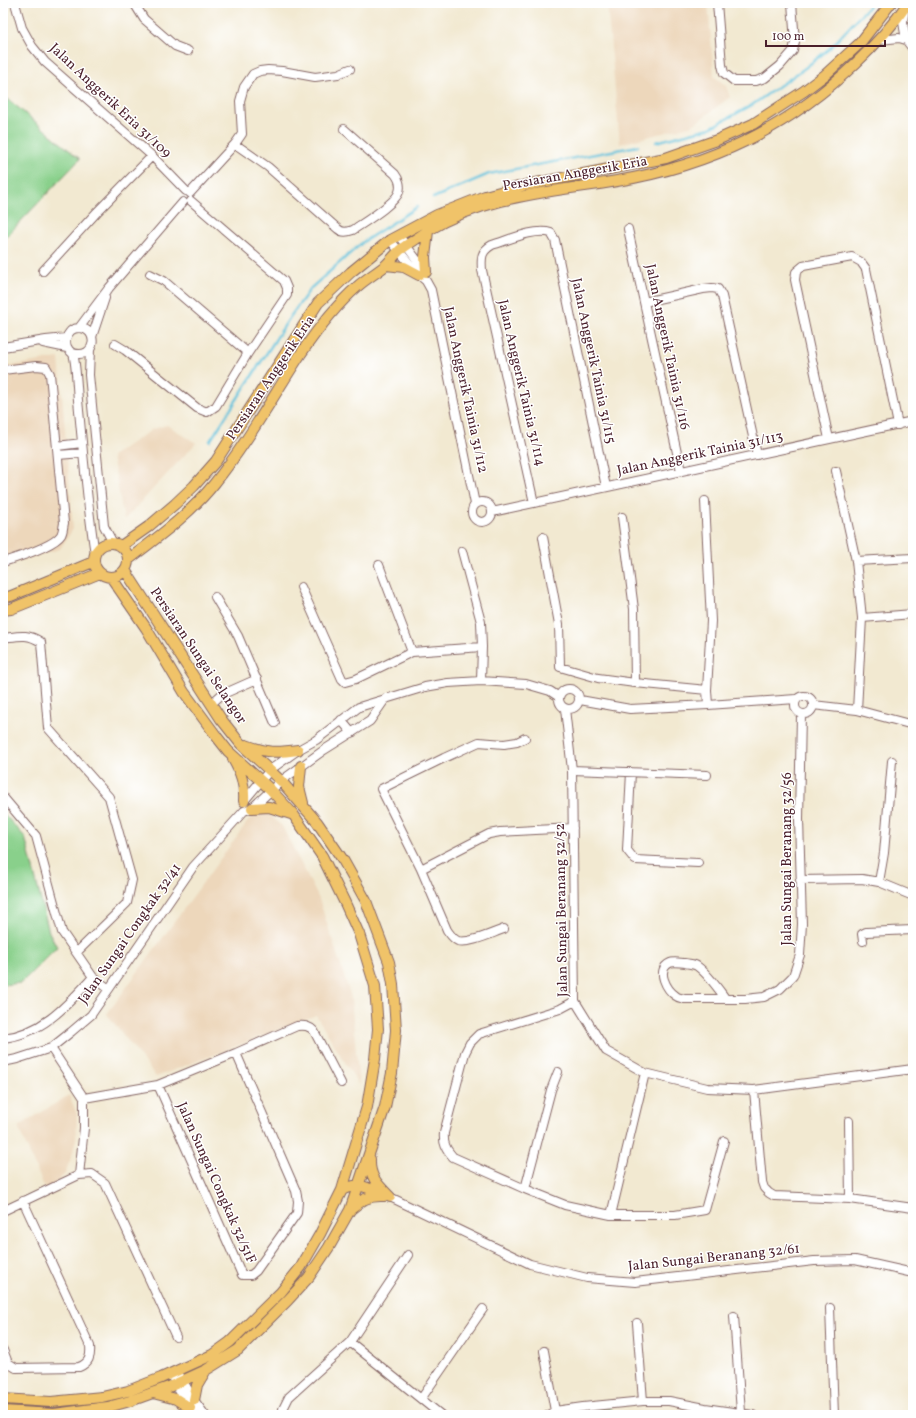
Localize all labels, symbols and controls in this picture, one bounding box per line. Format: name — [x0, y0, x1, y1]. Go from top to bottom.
scale bar — [766, 22, 885, 48]
text: 100 m — [772, 29, 805, 45]
street label: Jalan Anggerik Eria 31/109 — [45, 39, 175, 163]
street label: Persiaran Anggerik Eria — [501, 152, 649, 196]
street label: Jalan Anggerik Tainia 31/116 — [640, 262, 694, 432]
street label: Jalan Anggerik Tainia 31/115 — [566, 276, 620, 446]
street label: Jalan Anggerik Tainia 31/114 — [493, 298, 549, 468]
street label: Jalan Anggerik Tainia 31/112 — [438, 305, 492, 475]
street label: Persiaran Anggerik Eria — [222, 312, 320, 444]
street label: Jalan Anggerik Tainia 31/113 — [615, 427, 785, 481]
street label: Persiaran Sungai Selangor — [145, 584, 251, 728]
street label: Jalan Sungai Beranang 32/56 — [778, 772, 797, 946]
street label: Jalan Sungai Beranang 32/52 — [551, 823, 573, 997]
street label: Jalan Sungai Congkak 32/41 — [74, 860, 186, 1008]
street label: Jalan Sungai Congkak 32/51F — [172, 1099, 260, 1267]
street label: Jalan Sungai Beranang 32/61 — [627, 1240, 801, 1276]

